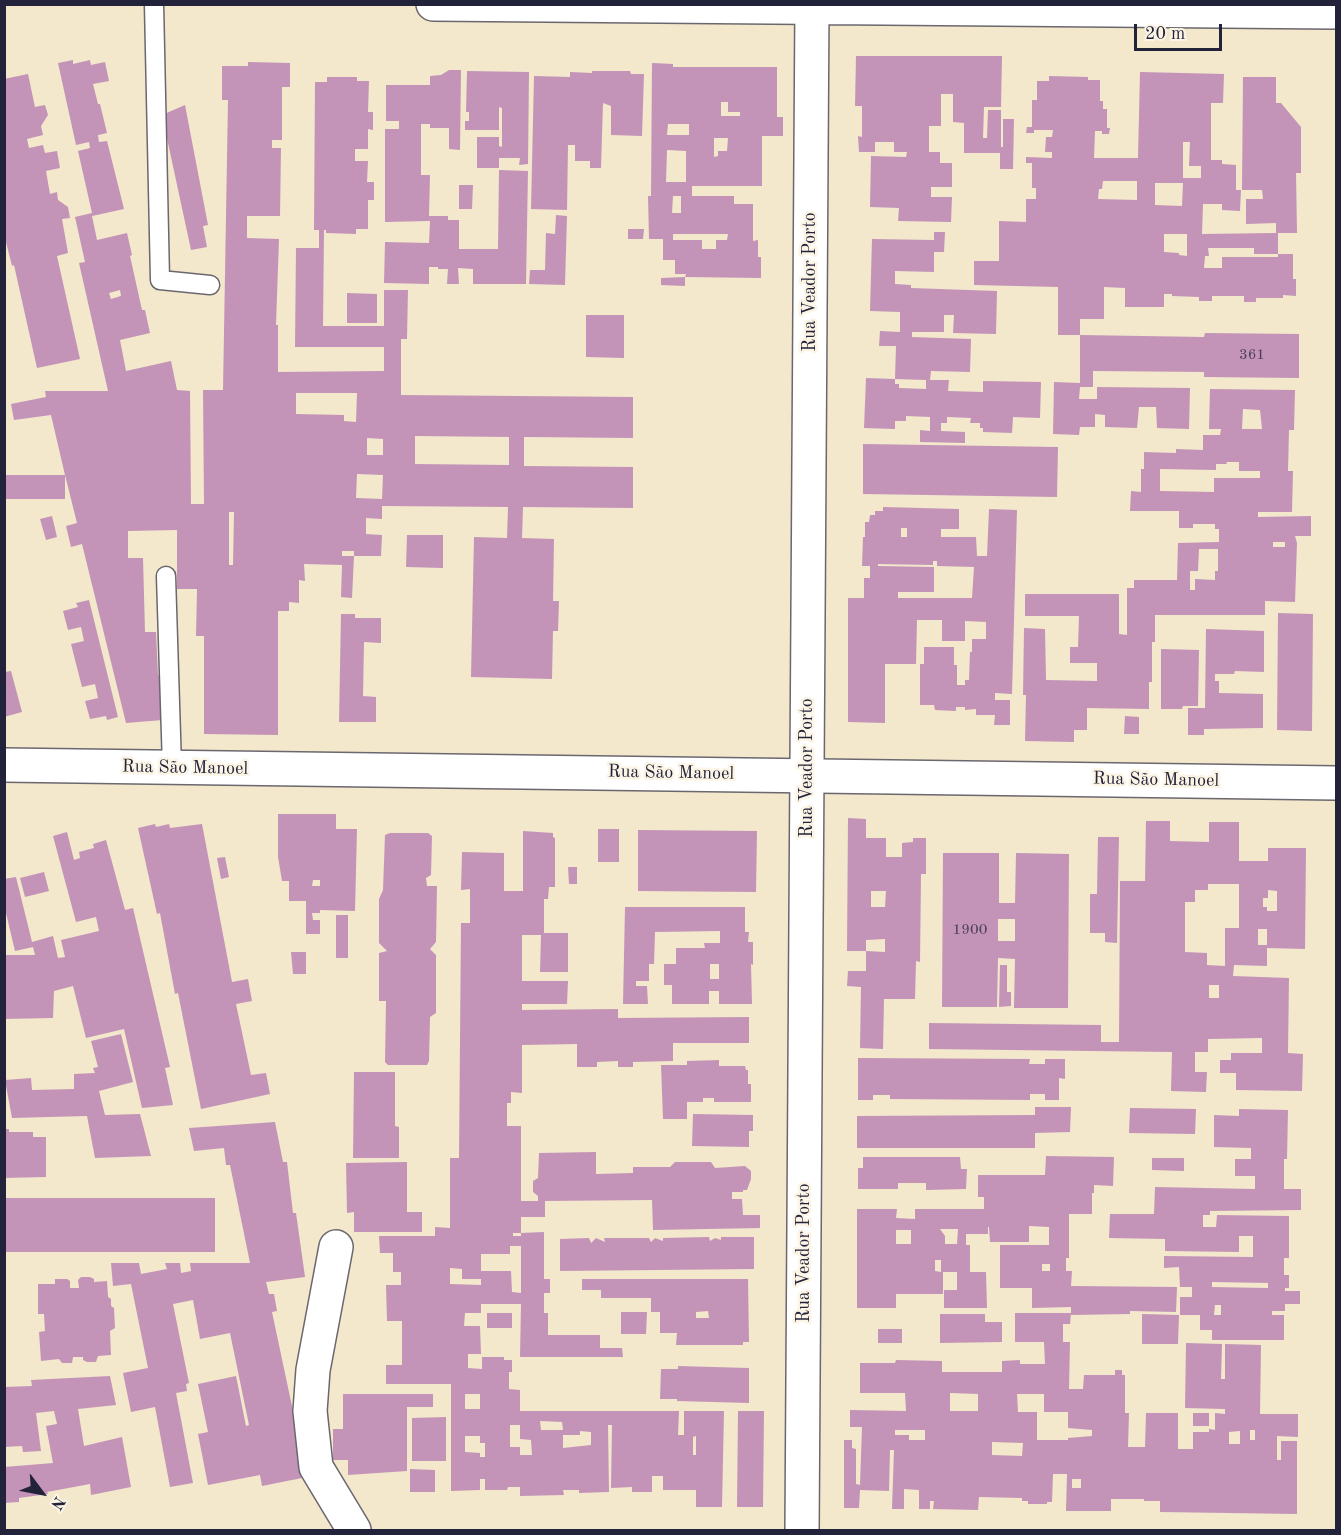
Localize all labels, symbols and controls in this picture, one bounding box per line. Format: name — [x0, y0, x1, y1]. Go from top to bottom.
scale bar — [1137, 12, 1226, 50]
text: 20 m — [1145, 25, 1185, 43]
street label: Rua Veador Porto — [799, 212, 821, 352]
house number: 361 — [1239, 346, 1265, 364]
street label: Rua Veador Porto — [796, 698, 818, 838]
street label: Rua São Manoel — [122, 756, 248, 780]
street label: Rua São Manoel — [608, 761, 734, 785]
street label: Rua São Manoel — [1093, 768, 1219, 792]
house number: 1900 — [953, 921, 987, 939]
street label: Rua Veador Porto — [793, 1183, 815, 1323]
north arrow — [12, 1463, 72, 1523]
text: N — [47, 1493, 67, 1512]

